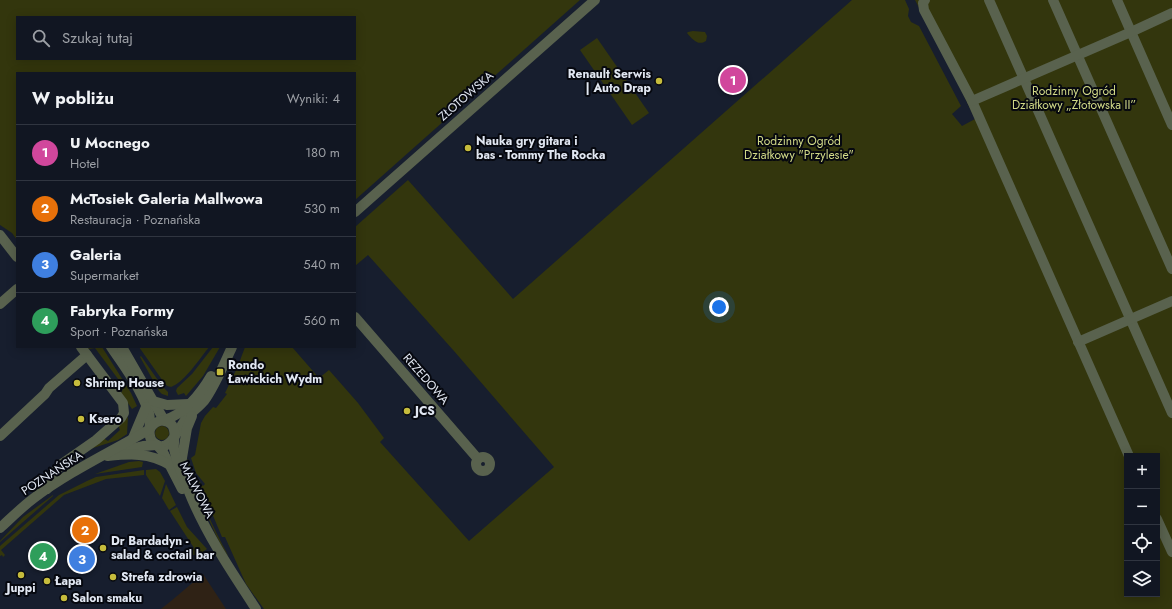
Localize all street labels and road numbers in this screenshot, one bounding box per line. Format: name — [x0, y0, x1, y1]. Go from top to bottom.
street label: ZŁOTOWSKA — [434, 67, 498, 125]
street label: REZEDOWA — [399, 350, 453, 408]
street label: POZNAŃSKA — [18, 446, 86, 500]
street label: MALWOWA — [175, 459, 219, 521]

